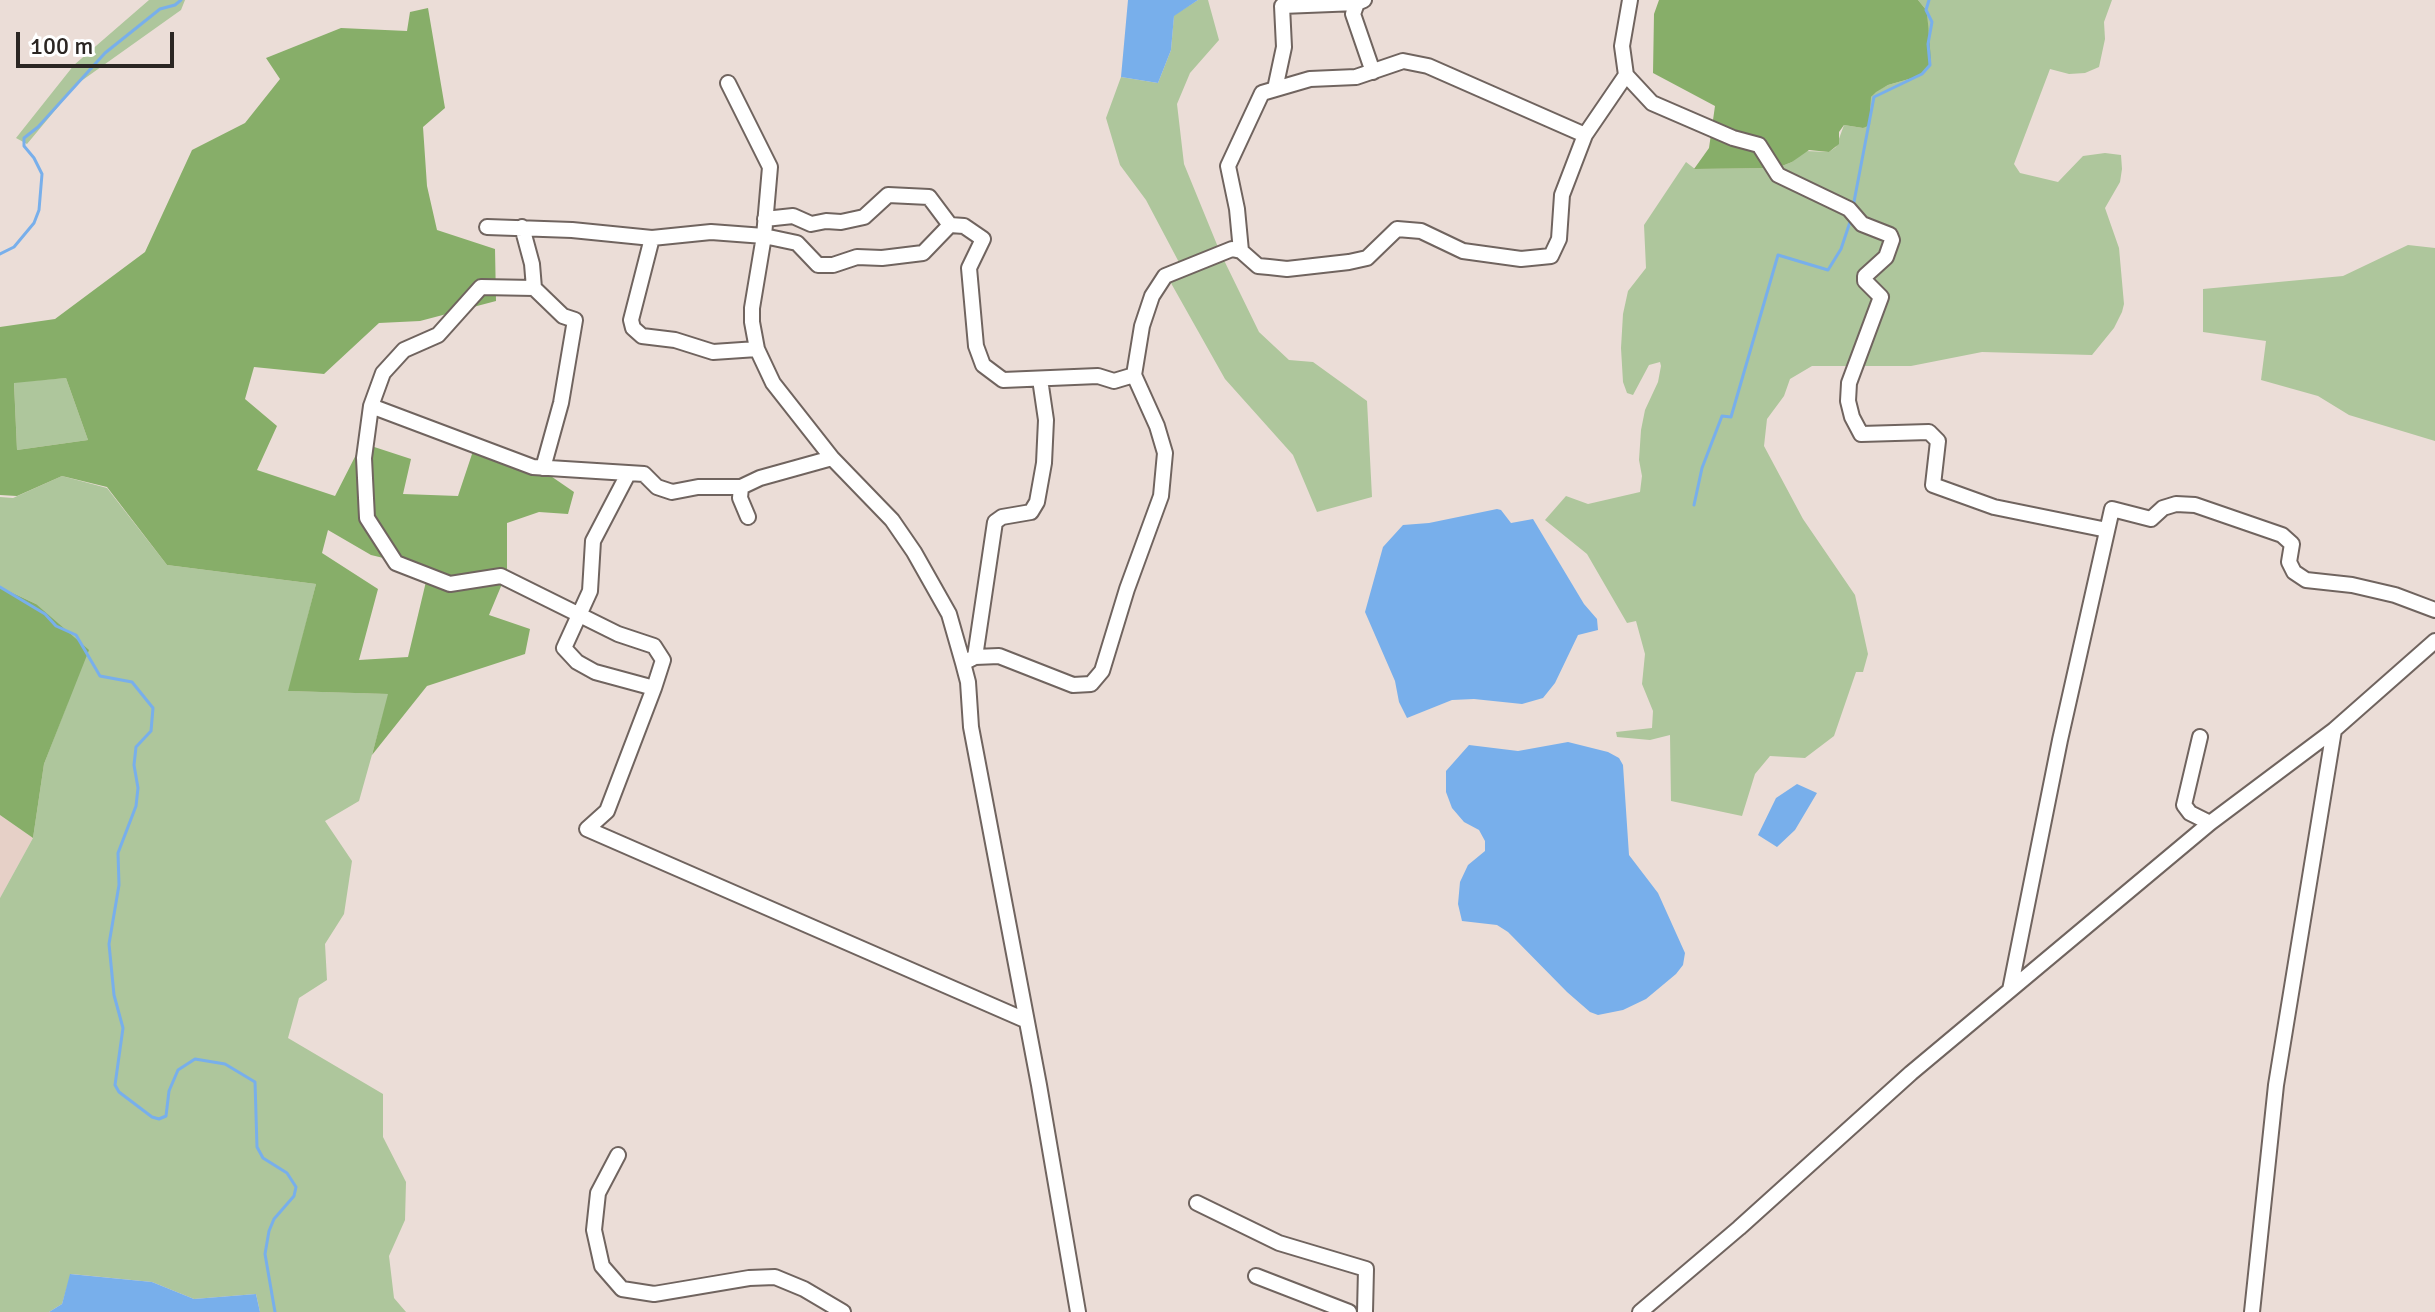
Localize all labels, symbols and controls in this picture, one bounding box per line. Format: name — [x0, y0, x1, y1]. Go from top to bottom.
scale bar — [20, 16, 178, 66]
text: 100 m — [30, 31, 93, 61]

